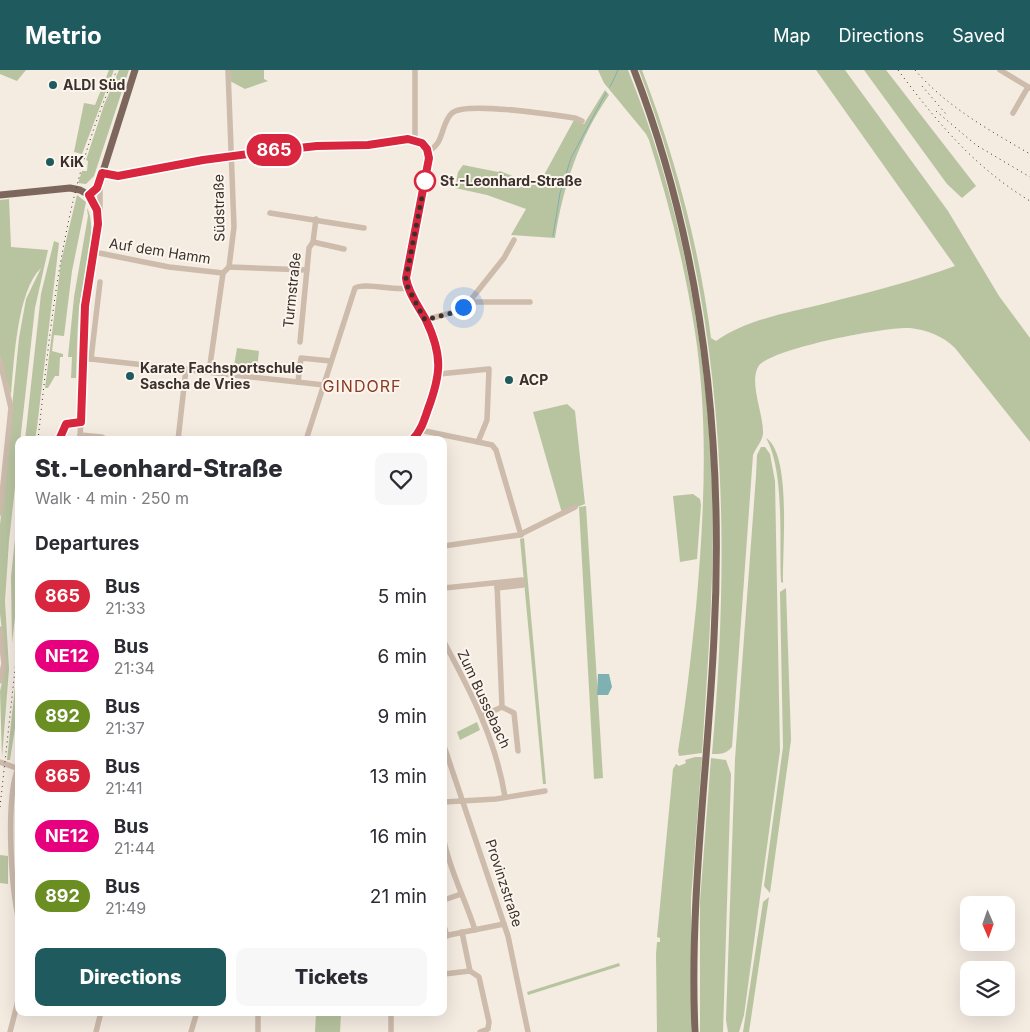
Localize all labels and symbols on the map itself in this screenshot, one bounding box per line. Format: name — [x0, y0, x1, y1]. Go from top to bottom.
place label: ALDI Süd — [63, 76, 125, 93]
marker: ALDI Süd — [47, 79, 59, 91]
line badge: 865 — [245, 134, 303, 166]
place label: KiK — [60, 153, 84, 170]
marker: KiK — [44, 156, 56, 168]
marker: St.-Leonhard-Straße — [414, 170, 436, 192]
place label: St.-Leonhard-Straße — [440, 172, 582, 189]
street label: Südstraße — [209, 174, 228, 242]
street label: Auf dem Hamm — [108, 234, 212, 267]
street label: Turmstraße — [279, 251, 304, 329]
your location — [451, 295, 476, 320]
place label: Karate Fachsportschule Sascha de Vries — [140, 359, 303, 392]
marker: Karate Fachsportschule Sascha de Vries — [124, 370, 136, 382]
place label: ACP — [519, 371, 548, 388]
marker: ACP — [503, 374, 515, 386]
district label: GINDORF — [323, 376, 401, 396]
street label: Zum Bussebach — [454, 647, 515, 751]
street label: Provinzstraße — [482, 837, 527, 929]
north arrow — [960, 896, 1015, 951]

